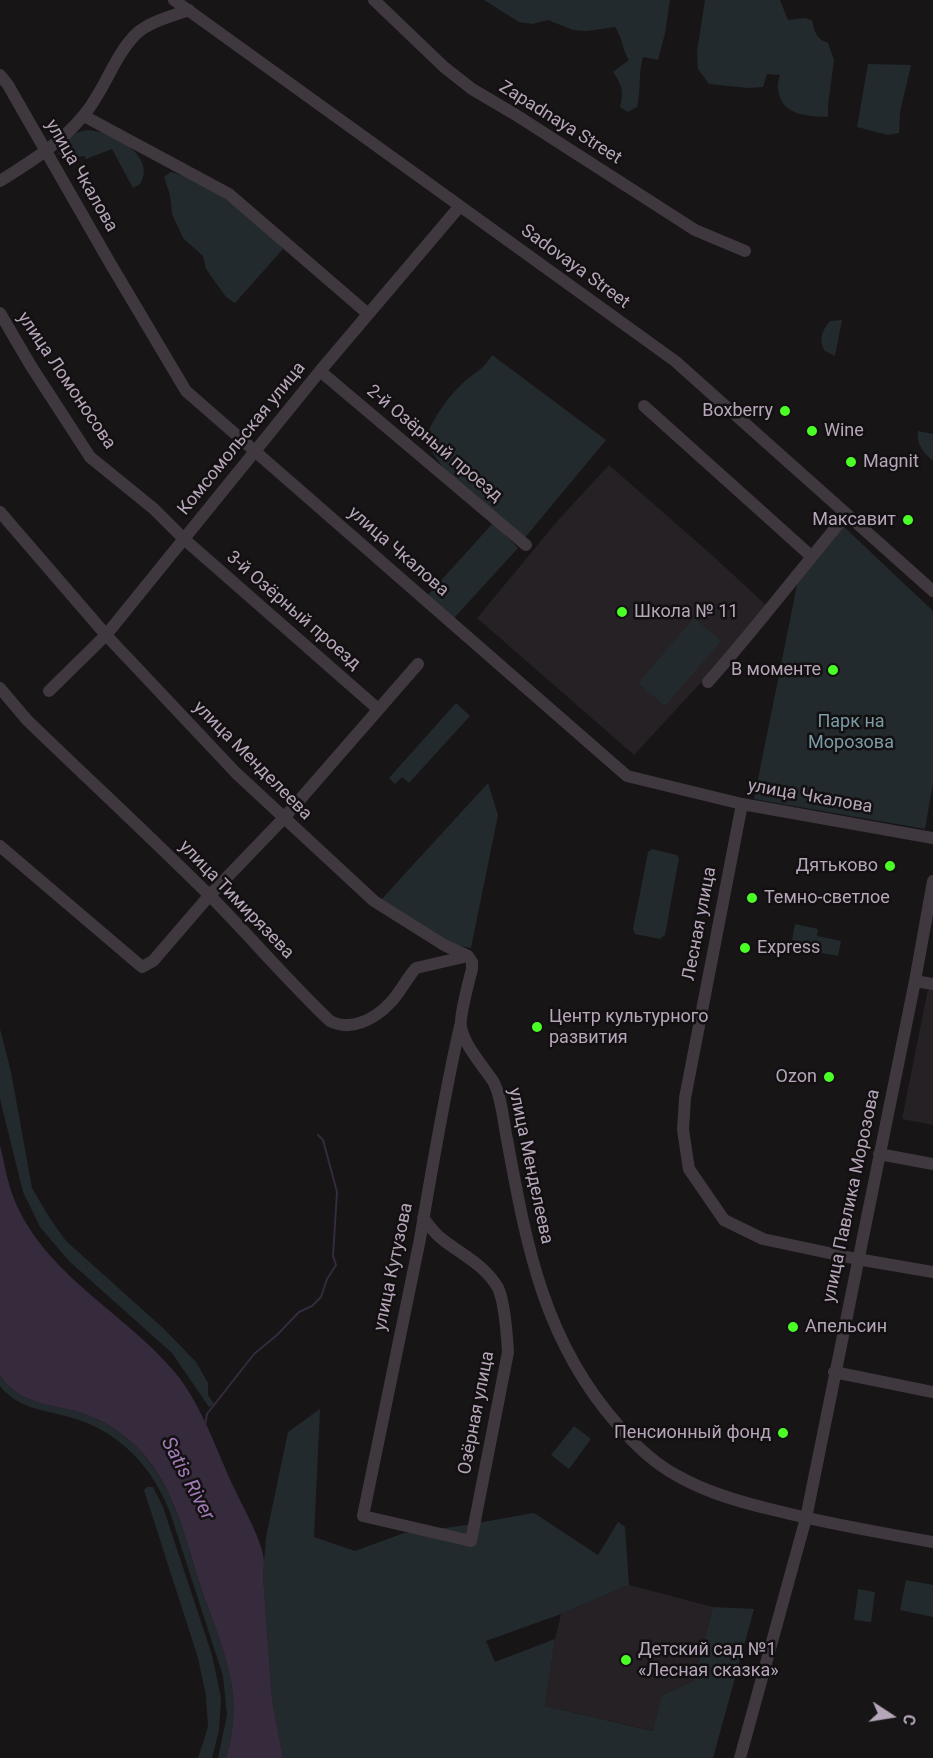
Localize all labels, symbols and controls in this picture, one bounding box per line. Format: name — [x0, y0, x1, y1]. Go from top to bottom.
street label: Zapadnaya Street — [495, 77, 625, 169]
street label: улица Чкалова — [40, 116, 122, 236]
street label: Sadovaya Street — [516, 220, 634, 314]
street label: улица Ломоносова — [12, 308, 120, 454]
street label: Комсомольская улица — [174, 358, 310, 520]
street label: 2-й Озёрный проезд — [362, 381, 506, 507]
place label: Boxberry — [702, 400, 773, 422]
marker: Boxberry — [778, 404, 792, 418]
place label: Wine — [824, 420, 864, 442]
marker: Wine — [805, 424, 819, 438]
place label: Magnit — [863, 451, 919, 473]
marker: Magnit — [844, 455, 858, 469]
street label: улица Чкалова — [343, 502, 453, 602]
place label: Максавит — [812, 509, 896, 531]
marker: Максавит — [901, 513, 915, 527]
street label: 3-й Озёрный проезд — [222, 547, 364, 675]
place label: Школа № 11 — [634, 601, 738, 623]
marker: Школа № 11 — [615, 605, 629, 619]
place label: В моменте — [731, 659, 821, 681]
marker: В моменте — [826, 663, 840, 677]
street label: улица Менделеева — [188, 697, 316, 825]
park label: Парк на Морозова — [808, 711, 894, 754]
street label: улица Чкалова — [746, 775, 874, 819]
street label: улица Тимирязева — [174, 836, 298, 964]
place label: Дятьково — [796, 855, 878, 877]
marker: Дятьково — [883, 859, 897, 873]
street label: Лесная улица — [678, 865, 722, 983]
place label: Темно-светлое — [764, 887, 890, 909]
marker: Темно-светлое — [745, 891, 759, 905]
place label: Express — [757, 937, 820, 959]
marker: Express — [738, 941, 752, 955]
place label: Центр культурного развития — [549, 1006, 708, 1048]
marker: Центр культурного развития — [530, 1020, 544, 1034]
place label: Ozon — [776, 1066, 817, 1088]
marker: Ozon — [822, 1070, 836, 1084]
street label: улица Менделеева — [503, 1086, 557, 1246]
street label: улица Павлика Морозова — [819, 1087, 885, 1305]
street label: улица Кутузова — [370, 1201, 418, 1333]
place label: Апельсин — [805, 1316, 887, 1338]
marker: Апельсин — [786, 1320, 800, 1334]
street label: Озёрная улица — [454, 1350, 500, 1476]
place label: Пенсионный фонд — [614, 1422, 771, 1444]
marker: Пенсионный фонд — [776, 1426, 790, 1440]
water label: Satis River — [155, 1433, 219, 1525]
place label: Детский сад №1 «Лесная сказка» — [638, 1639, 779, 1682]
marker: Детский сад №1 «Лесная сказка» — [619, 1653, 633, 1667]
north arrow — [861, 1686, 921, 1746]
text: С — [899, 1713, 919, 1727]

